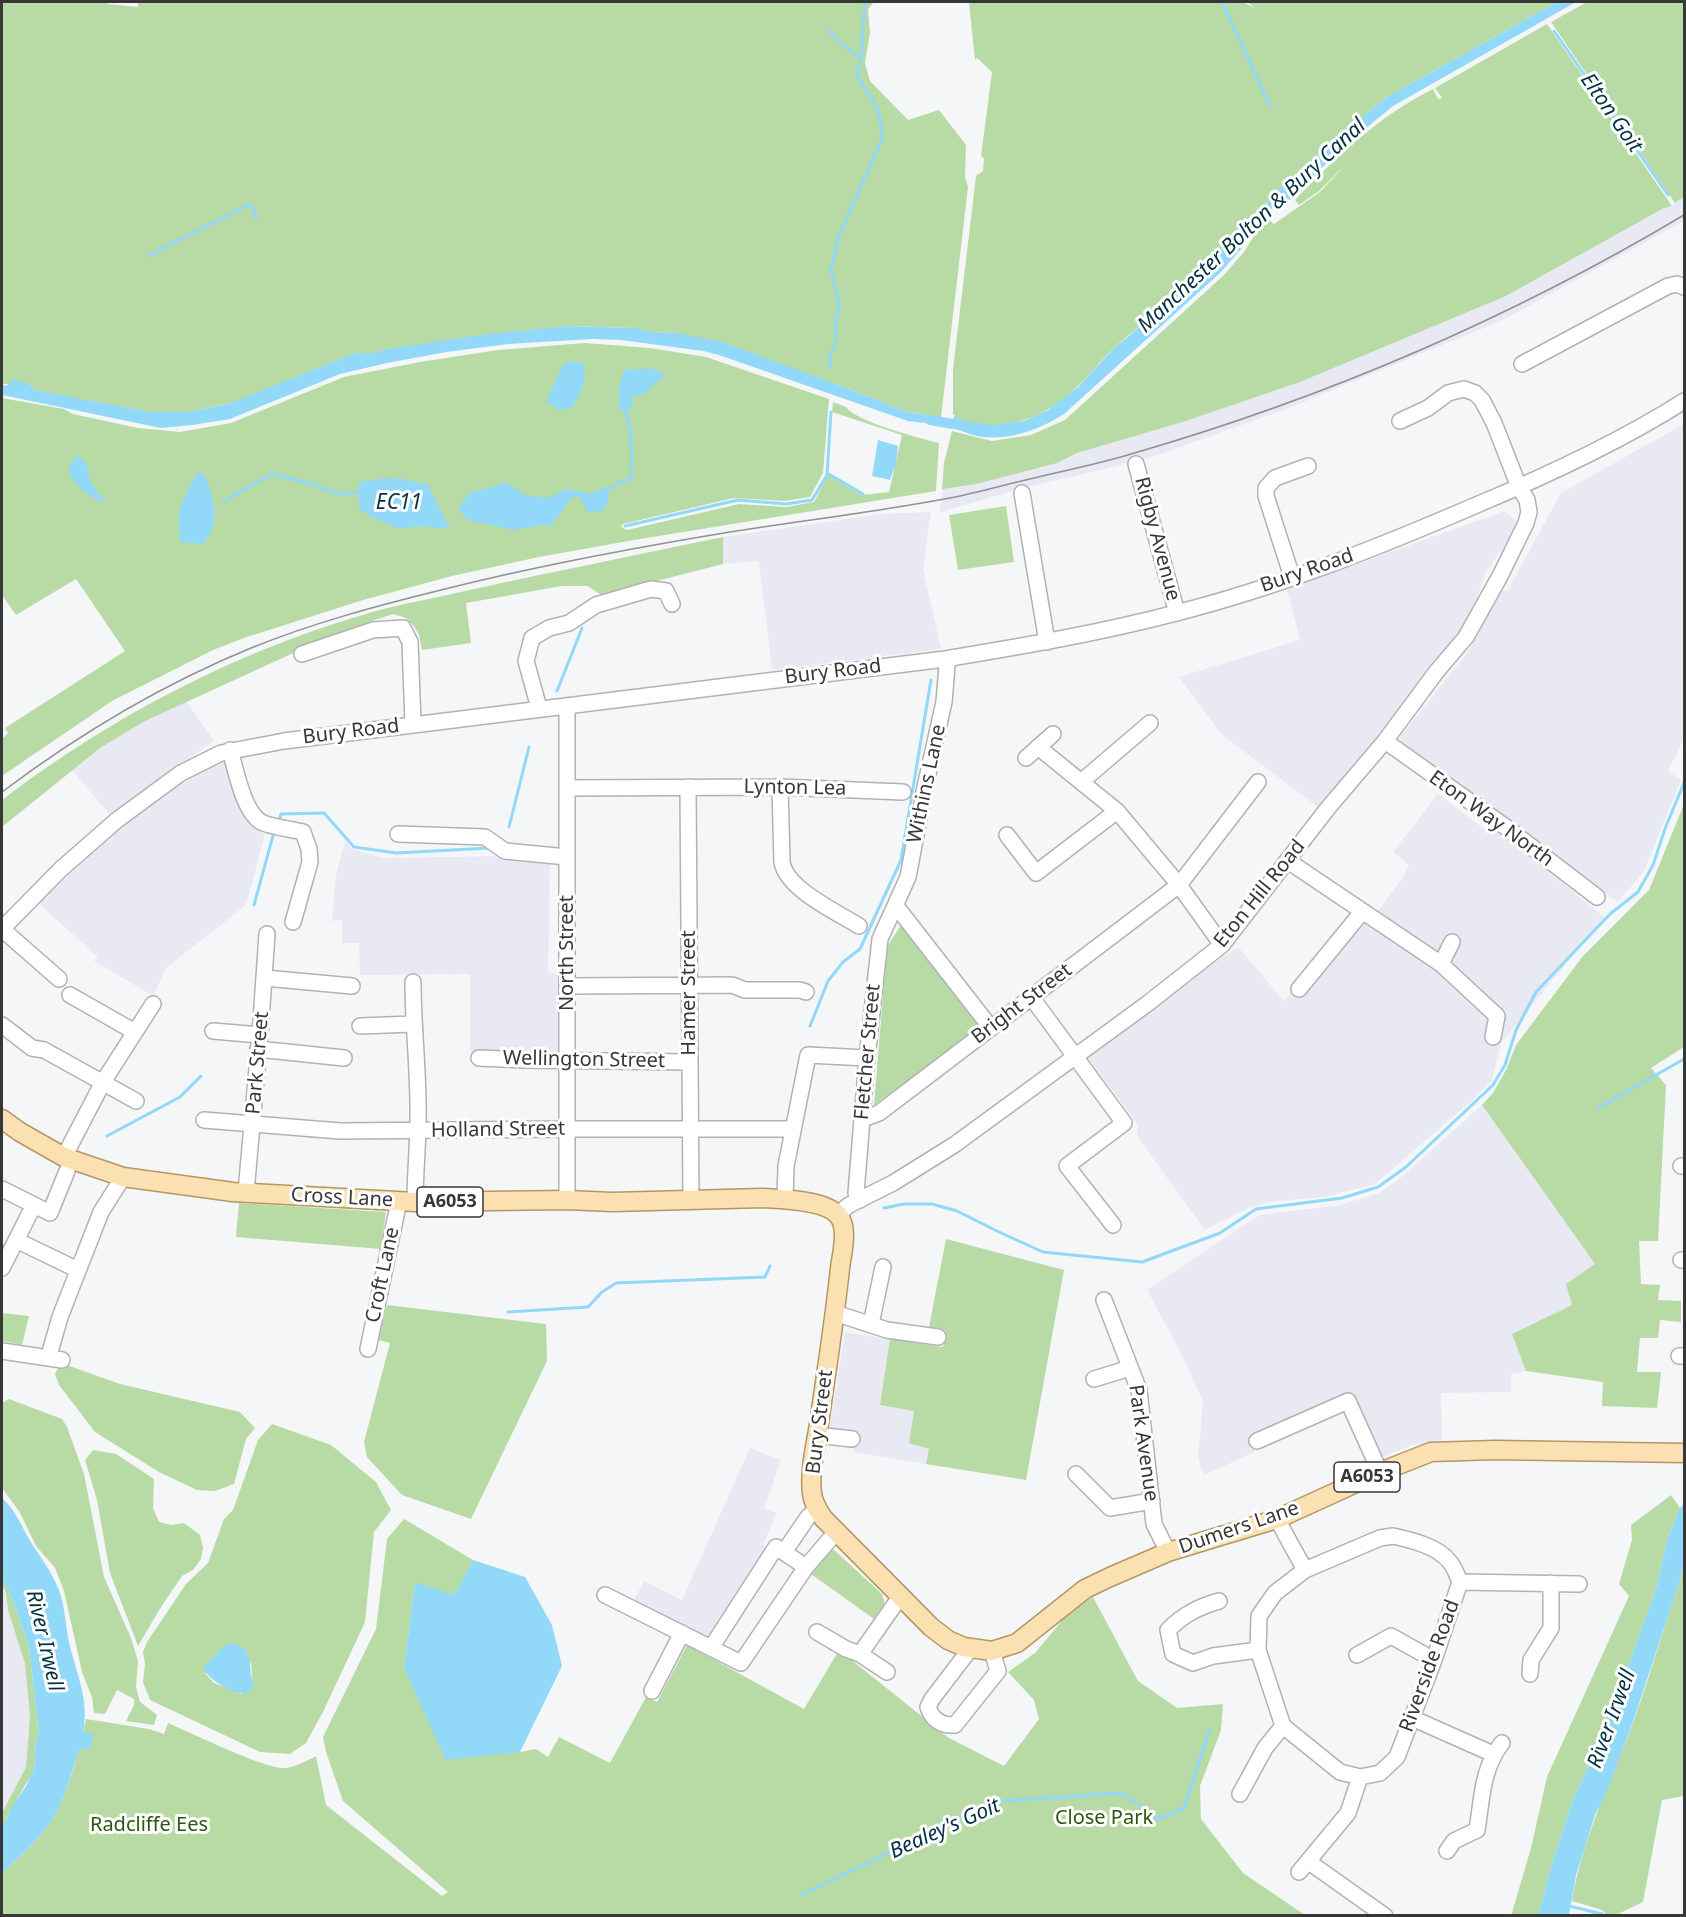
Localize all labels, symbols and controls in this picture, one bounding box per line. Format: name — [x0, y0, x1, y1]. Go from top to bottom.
water label: Elton Goit — [1575, 68, 1647, 158]
water label: Manchester Bolton & Bury Canal — [1133, 114, 1371, 338]
street label: Rigby Avenue — [1129, 474, 1185, 604]
water label: EC11 — [376, 490, 422, 516]
street label: Bury Road — [1257, 544, 1357, 598]
street label: Bury Road — [783, 654, 883, 690]
street label: Bury Road — [301, 714, 401, 750]
street label: Withins Lane — [903, 722, 951, 846]
street label: Eton Way North — [1424, 766, 1558, 872]
street label: Lynton Lea — [743, 775, 847, 801]
street label: Eton Hill Road — [1209, 835, 1311, 953]
street label: North Street — [555, 895, 579, 1011]
street label: Hamer Street — [677, 930, 701, 1056]
street label: Bright Street — [967, 959, 1077, 1049]
street label: Fletcher Street — [850, 983, 886, 1121]
street label: Park Street — [242, 1011, 274, 1115]
street label: Wellington Street — [503, 1047, 665, 1073]
street label: Holland Street — [431, 1117, 565, 1143]
street label: Cross Lane — [290, 1183, 394, 1213]
road number: A6053 — [417, 1187, 483, 1217]
street label: Croft Lane — [361, 1225, 405, 1325]
street label: Bury Street — [802, 1368, 838, 1476]
street label: Park Avenue — [1123, 1383, 1163, 1503]
road number: A6053 — [1334, 1462, 1400, 1492]
street label: Dumers Lane — [1176, 1496, 1302, 1560]
water label: River Irwell — [20, 1588, 68, 1694]
street label: Riverside Road — [1395, 1597, 1465, 1735]
water label: River Irwell — [1583, 1666, 1641, 1772]
water label: Bealey's Goit — [886, 1793, 1004, 1865]
park label: Close Park — [1055, 1806, 1153, 1830]
park label: Radcliffe Ees — [90, 1813, 208, 1837]

